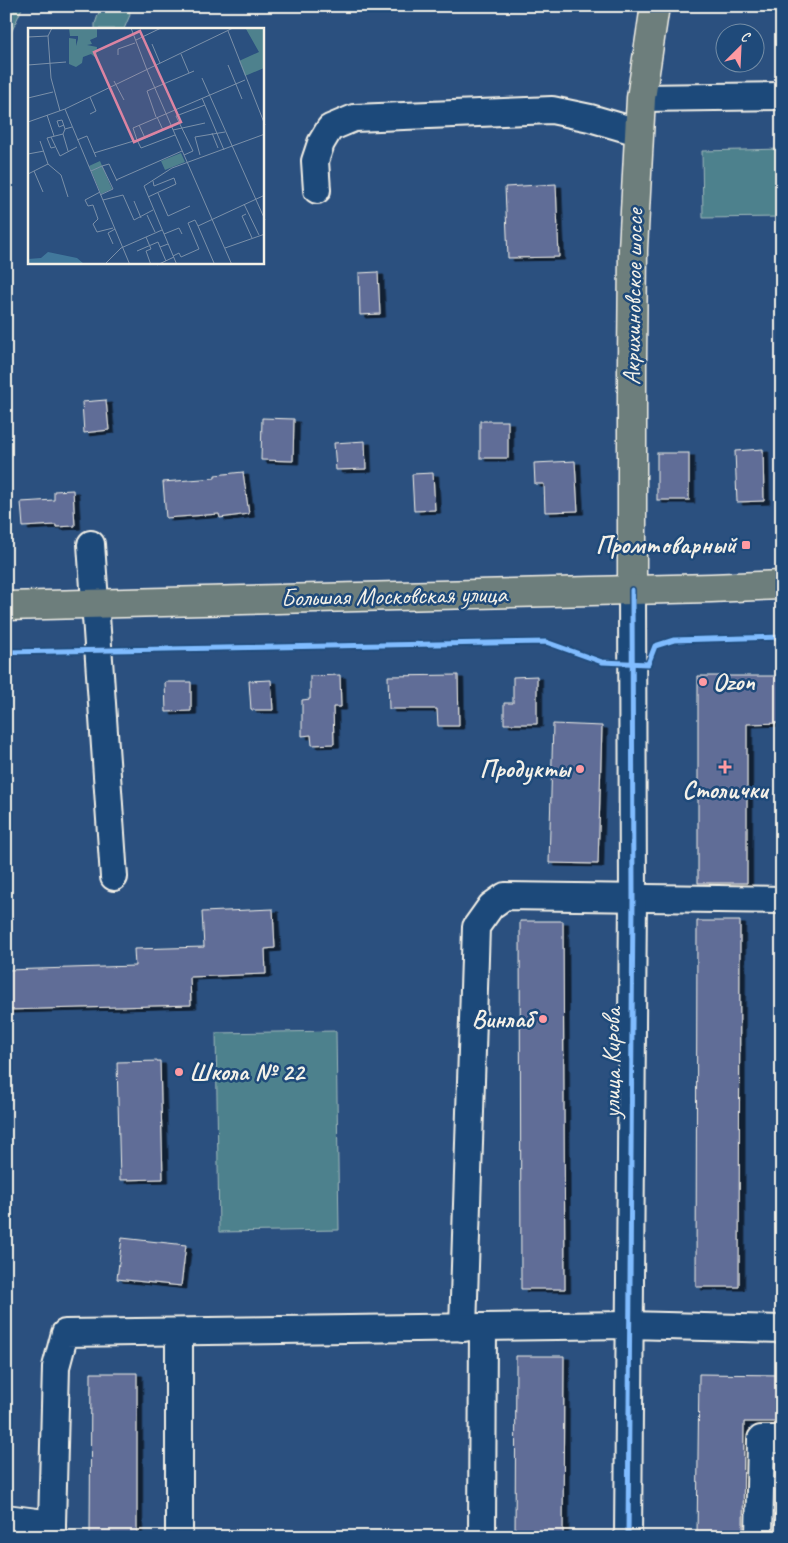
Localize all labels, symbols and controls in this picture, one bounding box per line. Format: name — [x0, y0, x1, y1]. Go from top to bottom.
north arrow — [716, 22, 766, 72]
text: С — [738, 27, 754, 47]
inset map — [28, 28, 264, 264]
street label: Акрихиновское шоссе — [615, 207, 651, 385]
place label: Промтоварный — [596, 529, 738, 561]
marker: Промтоварный — [740, 539, 752, 551]
street label: Большая Московская улица — [281, 578, 509, 614]
place label: Ozon — [713, 666, 755, 698]
marker: Ozon — [697, 676, 709, 688]
place label: Продукты — [480, 753, 572, 785]
marker: Столички — [719, 761, 731, 773]
marker: Продукты — [574, 763, 586, 775]
place label: Столички — [682, 774, 770, 806]
place label: Винлаб — [472, 1003, 539, 1035]
street label: улица Кирова — [596, 1005, 628, 1120]
marker: Винлаб — [537, 1013, 549, 1025]
place label: Школа № 22 — [189, 1056, 307, 1088]
marker: Школа № 22 — [173, 1066, 185, 1078]

